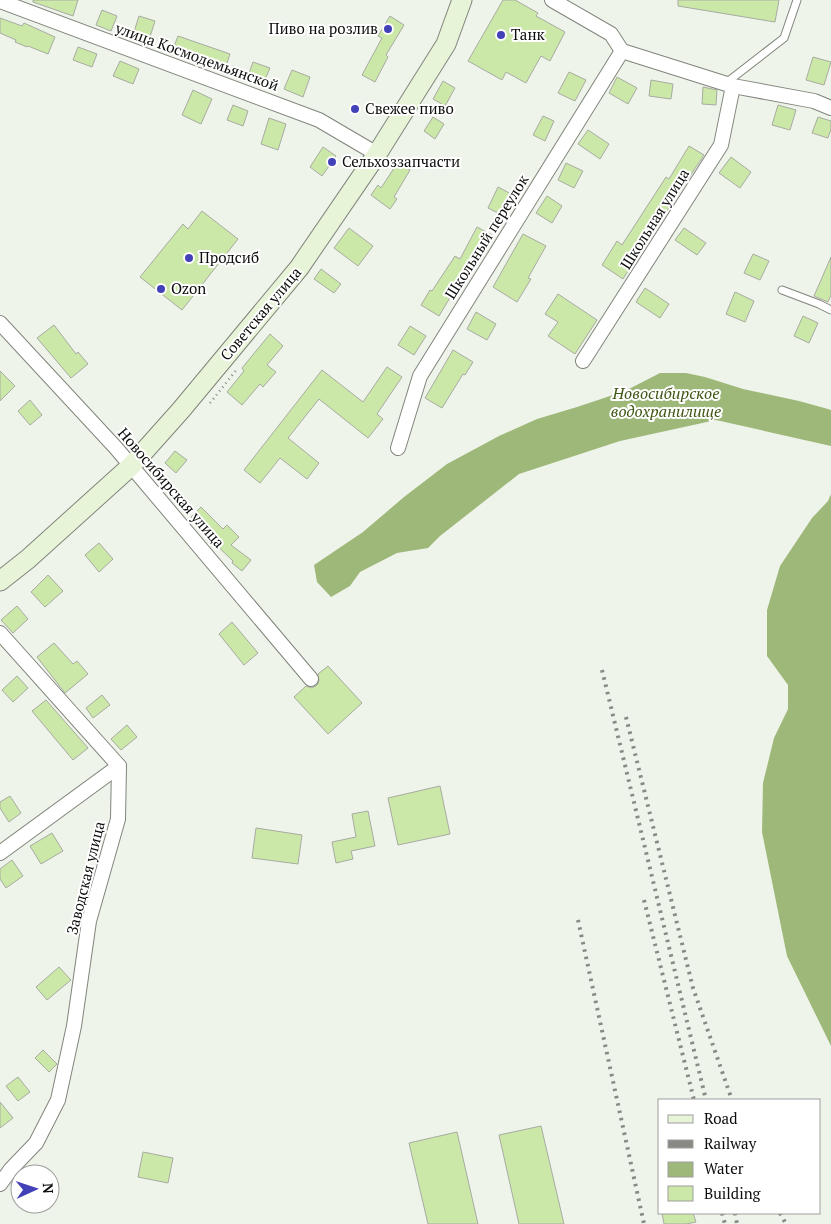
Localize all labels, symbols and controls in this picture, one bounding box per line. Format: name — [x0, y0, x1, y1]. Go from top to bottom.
street label: улица Космодемьянской — [112, 17, 282, 95]
place label: Пиво на розлив — [269, 18, 378, 38]
marker: Пиво на розлив — [382, 23, 394, 35]
place label: Танк — [511, 24, 546, 44]
marker: Танк — [495, 29, 507, 41]
place label: Свежее пиво — [365, 98, 454, 118]
marker: Свежее пиво — [349, 103, 361, 115]
place label: Сельхоззапчасти — [342, 151, 460, 171]
marker: Сельхоззапчасти — [326, 156, 338, 168]
street label: Школьная улица — [615, 164, 693, 273]
street label: Школьный переулок — [440, 170, 533, 302]
place label: Продсиб — [199, 247, 259, 267]
marker: Продсиб — [183, 252, 195, 264]
street label: Советская улица — [215, 262, 305, 364]
place label: Ozon — [171, 278, 206, 298]
marker: Ozon — [155, 283, 167, 295]
water label: Новосибирское водохранилище — [611, 382, 721, 422]
street label: Новосибирская улица — [114, 423, 230, 552]
street label: Заводская улица — [61, 819, 109, 936]
legend — [658, 1099, 821, 1214]
text: Road — [704, 1108, 737, 1128]
text: Railway — [704, 1133, 757, 1153]
text: Water — [704, 1158, 744, 1178]
north arrow — [10, 1164, 60, 1214]
text: N — [39, 1182, 58, 1194]
text: Building — [704, 1183, 762, 1203]

